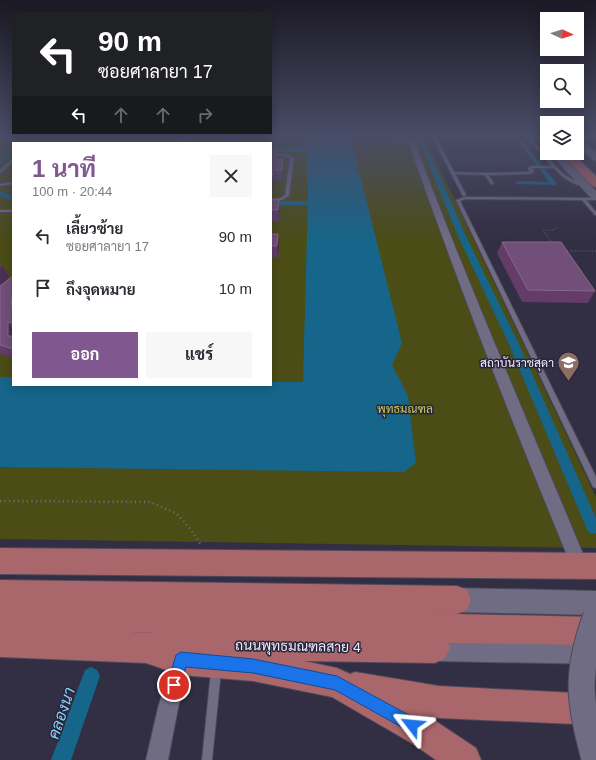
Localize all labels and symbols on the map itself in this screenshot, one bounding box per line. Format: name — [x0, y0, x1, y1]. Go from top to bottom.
north arrow — [540, 12, 584, 56]
school or university icon: สถาบันราชสุดา — [556, 350, 582, 383]
place label: สถาบันราชสุดา — [480, 356, 554, 372]
park label: พุทธมณฑล — [377, 402, 433, 418]
street label: ถนนพุทธมณฑลสาย 4 — [235, 637, 361, 657]
pin — [157, 668, 191, 702]
water label: คลองนา — [45, 685, 78, 741]
position arrow — [391, 704, 433, 746]

